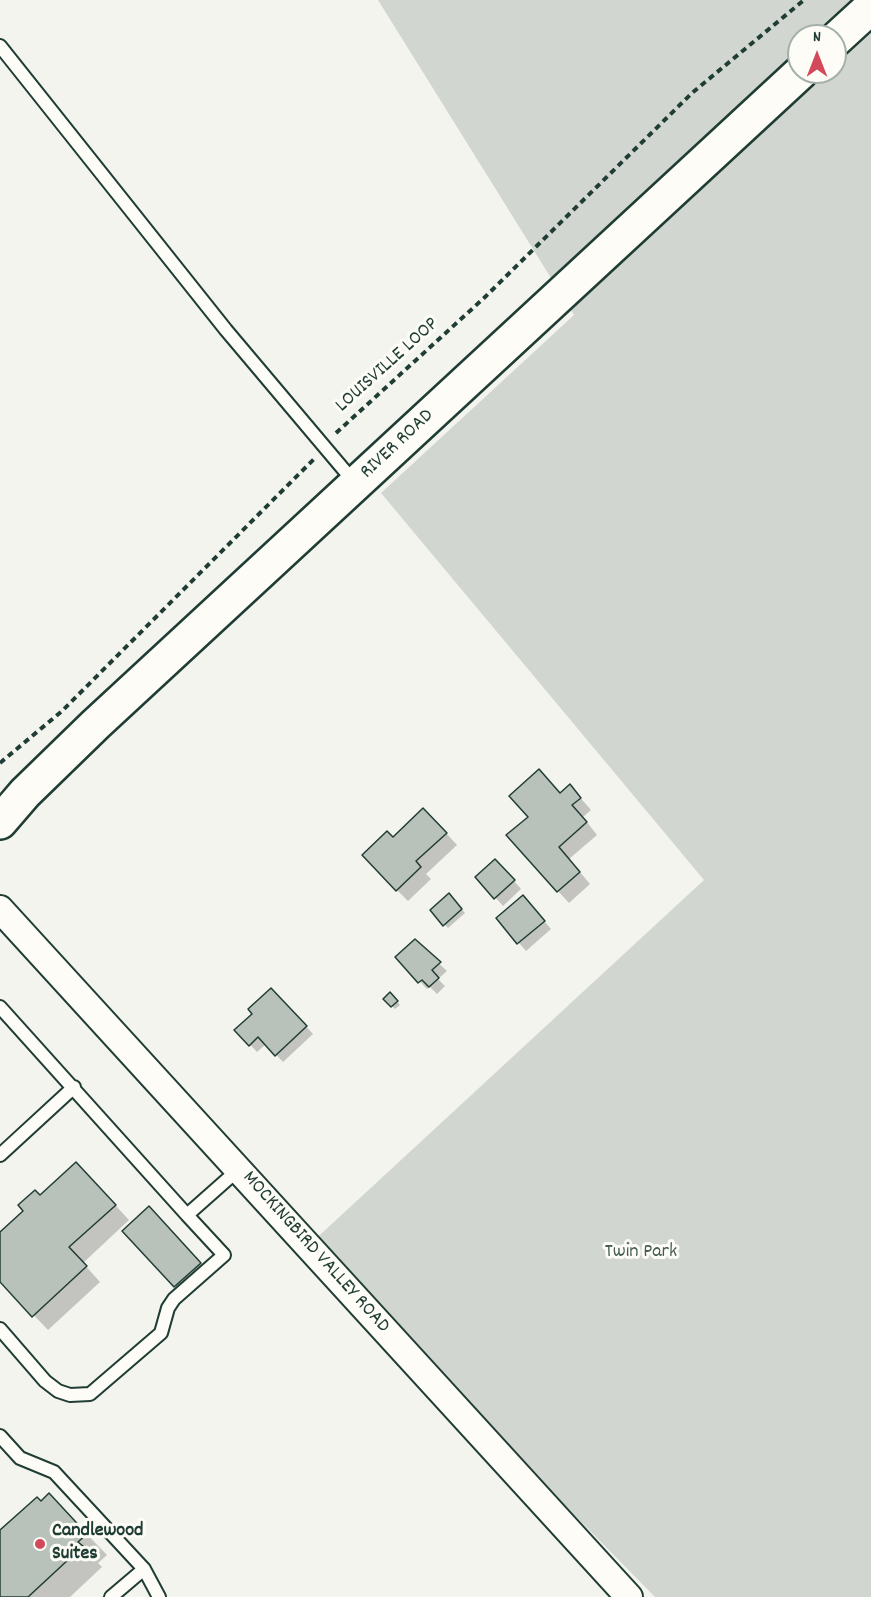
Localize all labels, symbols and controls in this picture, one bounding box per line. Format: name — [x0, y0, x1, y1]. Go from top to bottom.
north arrow — [787, 24, 847, 84]
text: N — [813, 26, 821, 49]
street label: LOUISVILLE LOOP — [332, 313, 444, 419]
street label: RIVER ROAD — [356, 405, 440, 485]
street label: MOCKINGBIRD VALLEY ROAD — [236, 1167, 394, 1339]
park label: Twin Park — [605, 1241, 677, 1265]
place label: Candlewood Suites — [52, 1520, 143, 1567]
marker: Candlewood Suites — [33, 1537, 47, 1551]

